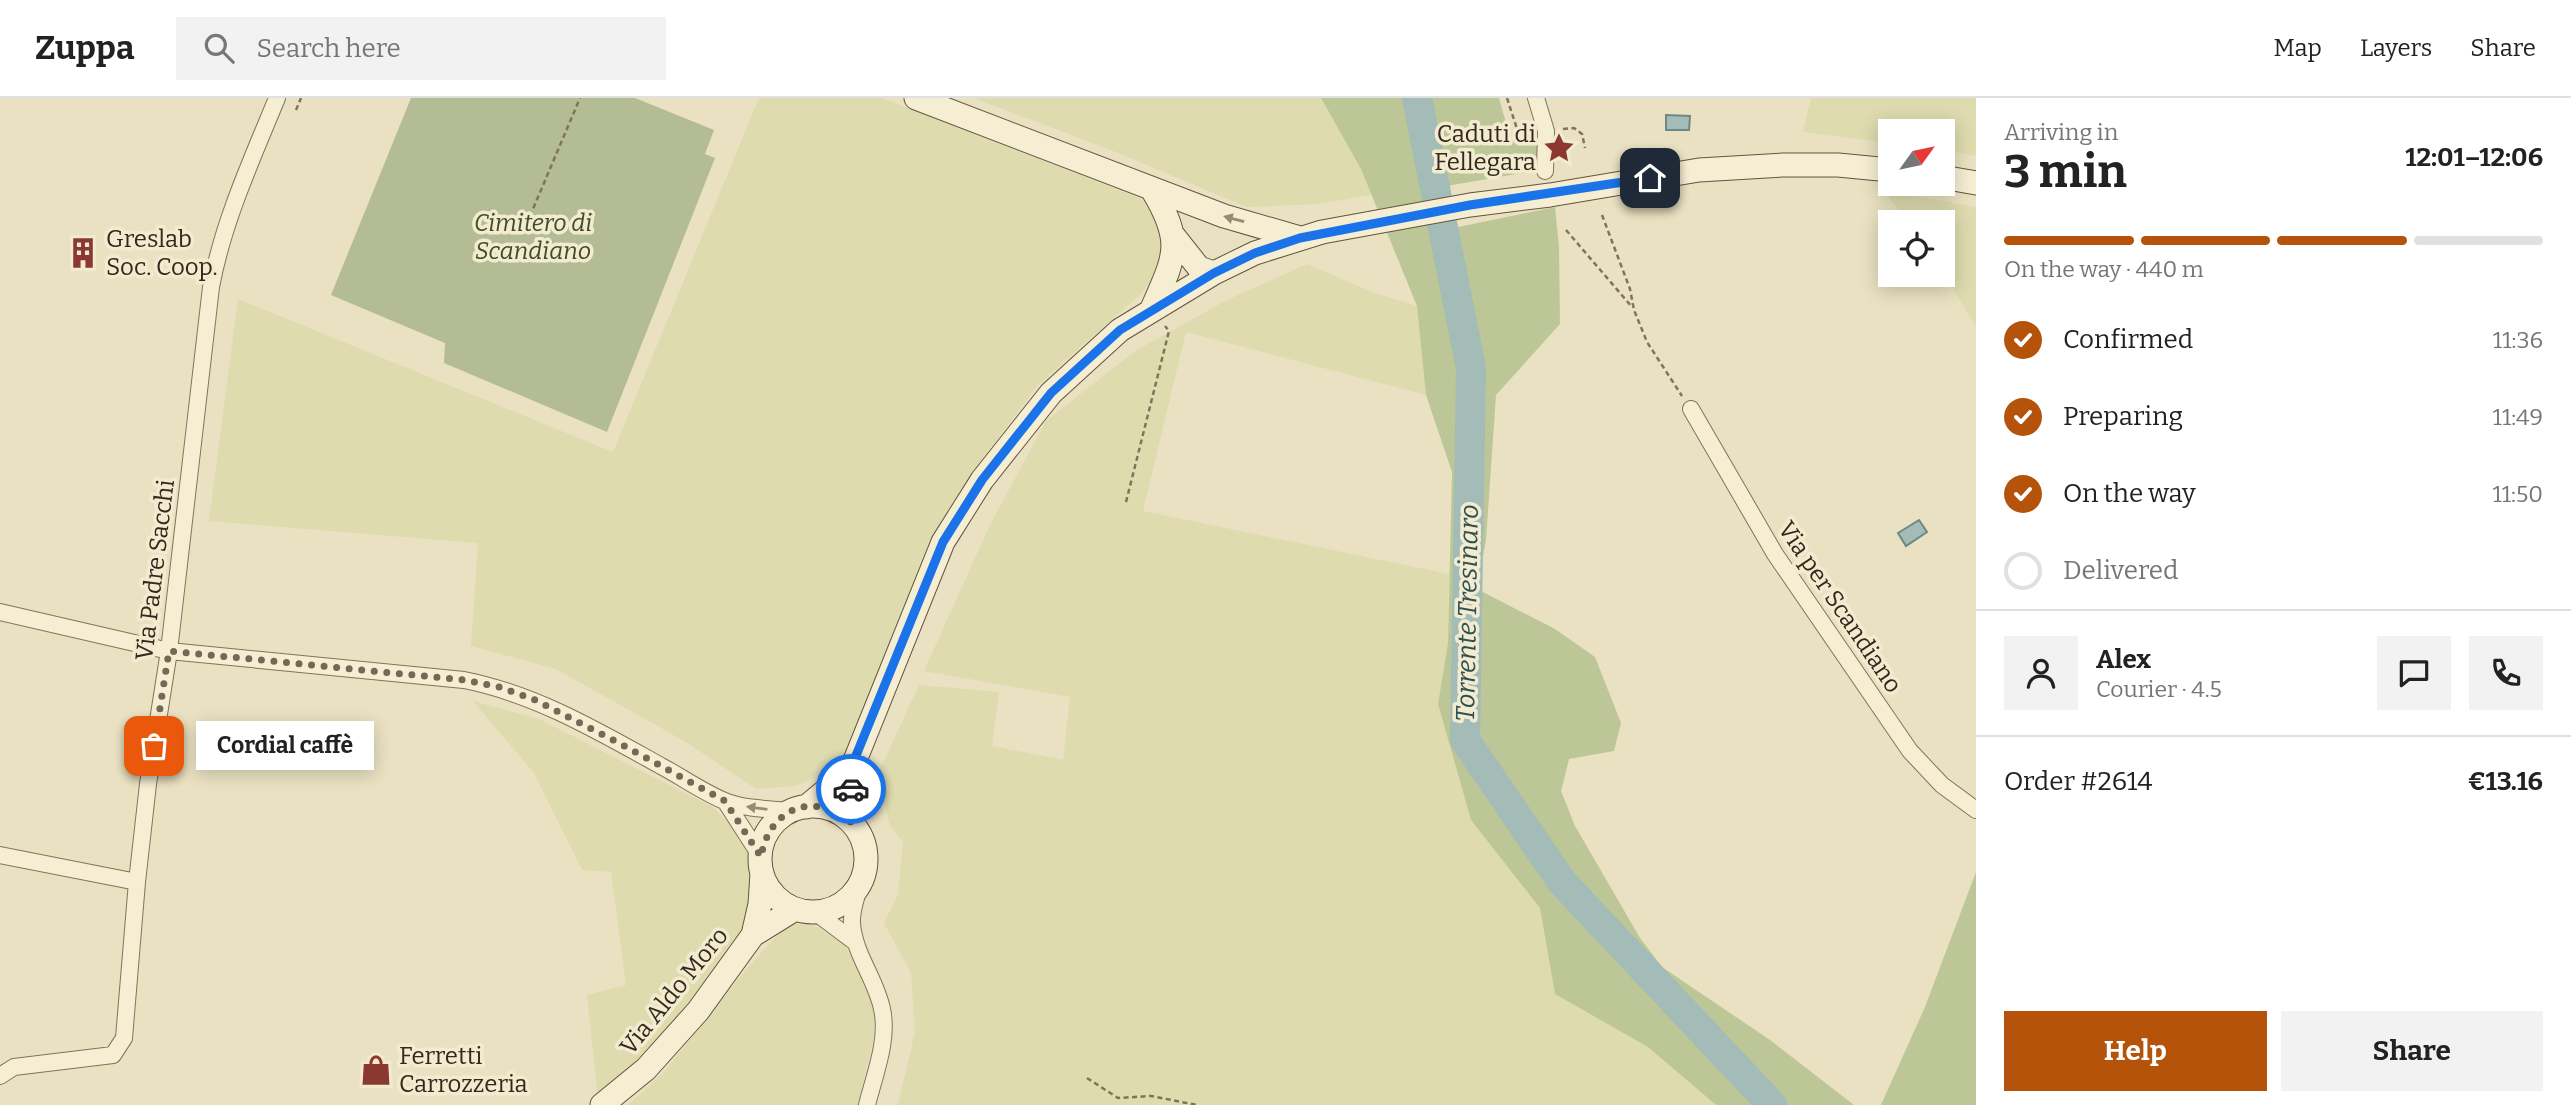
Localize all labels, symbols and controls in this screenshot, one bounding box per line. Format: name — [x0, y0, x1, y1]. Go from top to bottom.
search box — [176, 17, 666, 80]
text: Zuppa — [35, 28, 134, 68]
icon: search — [200, 29, 238, 67]
text: Search here — [256, 33, 401, 64]
text: Map — [2274, 34, 2322, 62]
text: Layers — [2360, 34, 2432, 62]
text: Share — [2470, 34, 2536, 62]
text: Arriving in — [2004, 118, 2118, 146]
north arrow — [1878, 119, 1955, 196]
map controls — [1878, 119, 1955, 287]
place label: Caduti di Fellegara — [1434, 120, 1536, 176]
place icon: Caduti di Fellegara — [1542, 131, 1576, 165]
text: 12:01–12:06 — [2405, 142, 2543, 173]
text: 3 min — [2004, 144, 2127, 199]
pin — [1620, 148, 1680, 208]
icon: home — [1631, 159, 1669, 197]
park label: Cimitero di Scandiano — [474, 209, 592, 265]
button: locate — [1878, 210, 1955, 287]
one-way arrow — [1223, 213, 1245, 224]
place label: Greslab Soc. Coop. — [106, 225, 217, 281]
building icon: Greslab Soc. Coop. — [66, 236, 100, 270]
text: On the way · 440 m — [2004, 255, 2204, 283]
icon: check — [2004, 321, 2042, 359]
text: Confirmed — [2063, 324, 2193, 355]
text: 11:36 — [2493, 326, 2543, 354]
icon: check — [2004, 398, 2042, 436]
text: Preparing — [2063, 401, 2183, 432]
text: 11:49 — [2493, 403, 2543, 431]
icon: check — [2004, 475, 2042, 513]
street label: Via Padre Sacchi — [130, 478, 180, 662]
text: On the way — [2063, 478, 2196, 509]
text: 11:50 — [2492, 480, 2543, 508]
water label: Torrente Tresinaro — [1450, 504, 1485, 722]
street label: Via per Scandiano — [1772, 516, 1908, 698]
text: Delivered — [2063, 555, 2178, 586]
button: person — [2004, 636, 2078, 710]
button: chat — [2377, 636, 2451, 710]
button: phone — [2469, 636, 2543, 710]
text: Alex — [2096, 644, 2151, 675]
text: Courier · 4.5 — [2096, 675, 2222, 703]
pin — [124, 716, 184, 776]
callout: Cordial caffè — [196, 722, 374, 770]
icon: bag — [135, 727, 173, 765]
text: Cordial caffè — [217, 731, 353, 759]
courier — [816, 754, 886, 824]
text: Order #2614 — [2004, 766, 2152, 797]
text: €13.16 — [2468, 766, 2543, 797]
icon: car — [832, 770, 870, 808]
one-way arrow — [746, 802, 768, 813]
street label: Via Aldo Moro — [614, 922, 734, 1060]
button: Help — [2004, 1011, 2267, 1091]
button: Share — [2281, 1011, 2543, 1091]
place label: Ferretti Carrozzeria — [399, 1042, 528, 1098]
shop icon: Ferretti Carrozzeria — [359, 1053, 393, 1087]

